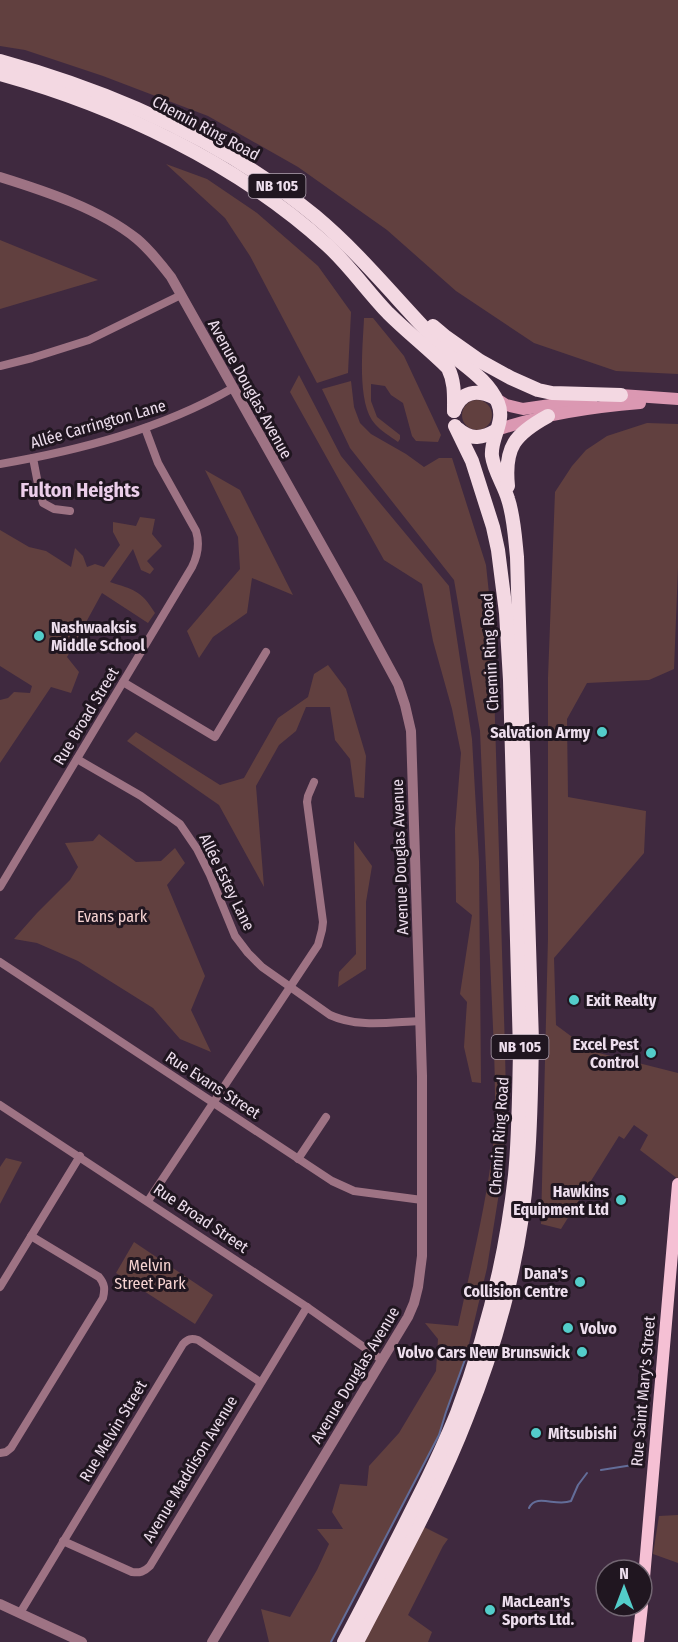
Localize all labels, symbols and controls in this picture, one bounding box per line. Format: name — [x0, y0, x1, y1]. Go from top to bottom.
street label: Chemin Ring Road — [149, 92, 263, 164]
road number: NB 105 — [248, 174, 306, 198]
street label: Avenue Douglas Avenue — [204, 316, 296, 462]
street label: Allée Carrington Lane — [28, 396, 168, 452]
district label: Fulton Heights — [20, 478, 140, 502]
street label: Chemin Ring Road — [477, 592, 503, 712]
place label: Nashwaaksis Middle School — [51, 618, 146, 655]
marker: Nashwaaksis Middle School — [32, 629, 46, 643]
street label: Rue Broad Street — [49, 663, 123, 768]
place label: Salvation Army — [490, 723, 590, 742]
marker: Salvation Army — [595, 725, 609, 739]
street label: Avenue Douglas Avenue — [388, 779, 412, 935]
street label: Allée Estey Lane — [195, 830, 259, 934]
park label: Evans park — [77, 907, 148, 926]
place label: Exit Realty — [586, 991, 657, 1010]
marker: Exit Realty — [567, 993, 581, 1007]
road number: NB 105 — [492, 1035, 548, 1059]
place label: Excel Pest Control — [573, 1035, 640, 1072]
marker: Excel Pest Control — [644, 1046, 658, 1060]
street label: Rue Evans Street — [162, 1047, 265, 1123]
street label: Chemin Ring Road — [485, 1076, 513, 1196]
street label: Rue Broad Street — [150, 1179, 253, 1257]
place label: Hawkins Equipment Ltd — [513, 1182, 609, 1219]
marker: Hawkins Equipment Ltd — [614, 1193, 628, 1207]
park label: Melvin Street Park — [114, 1256, 186, 1293]
place label: Dana's Collision Centre — [463, 1264, 568, 1301]
marker: Dana's Collision Centre — [573, 1275, 587, 1289]
street label: Avenue Douglas Avenue — [307, 1303, 403, 1447]
street label: Rue Saint Mary's Street — [627, 1314, 659, 1467]
place label: Volvo — [579, 1319, 617, 1338]
marker: Volvo — [561, 1321, 575, 1335]
place label: Volvo Cars New Brunswick — [396, 1343, 571, 1362]
marker: Volvo Cars New Brunswick — [575, 1345, 589, 1359]
street label: Rue Melvin Street — [75, 1376, 151, 1485]
street label: Avenue Maddison Avenue — [139, 1392, 241, 1546]
place label: Mitsubishi — [548, 1424, 617, 1443]
marker: Mitsubishi — [529, 1426, 543, 1440]
north arrow — [594, 1558, 654, 1618]
text: N — [619, 1564, 629, 1583]
place label: MacLean's Sports Ltd. — [502, 1592, 574, 1629]
marker: MacLean's Sports Ltd. — [483, 1603, 497, 1617]

